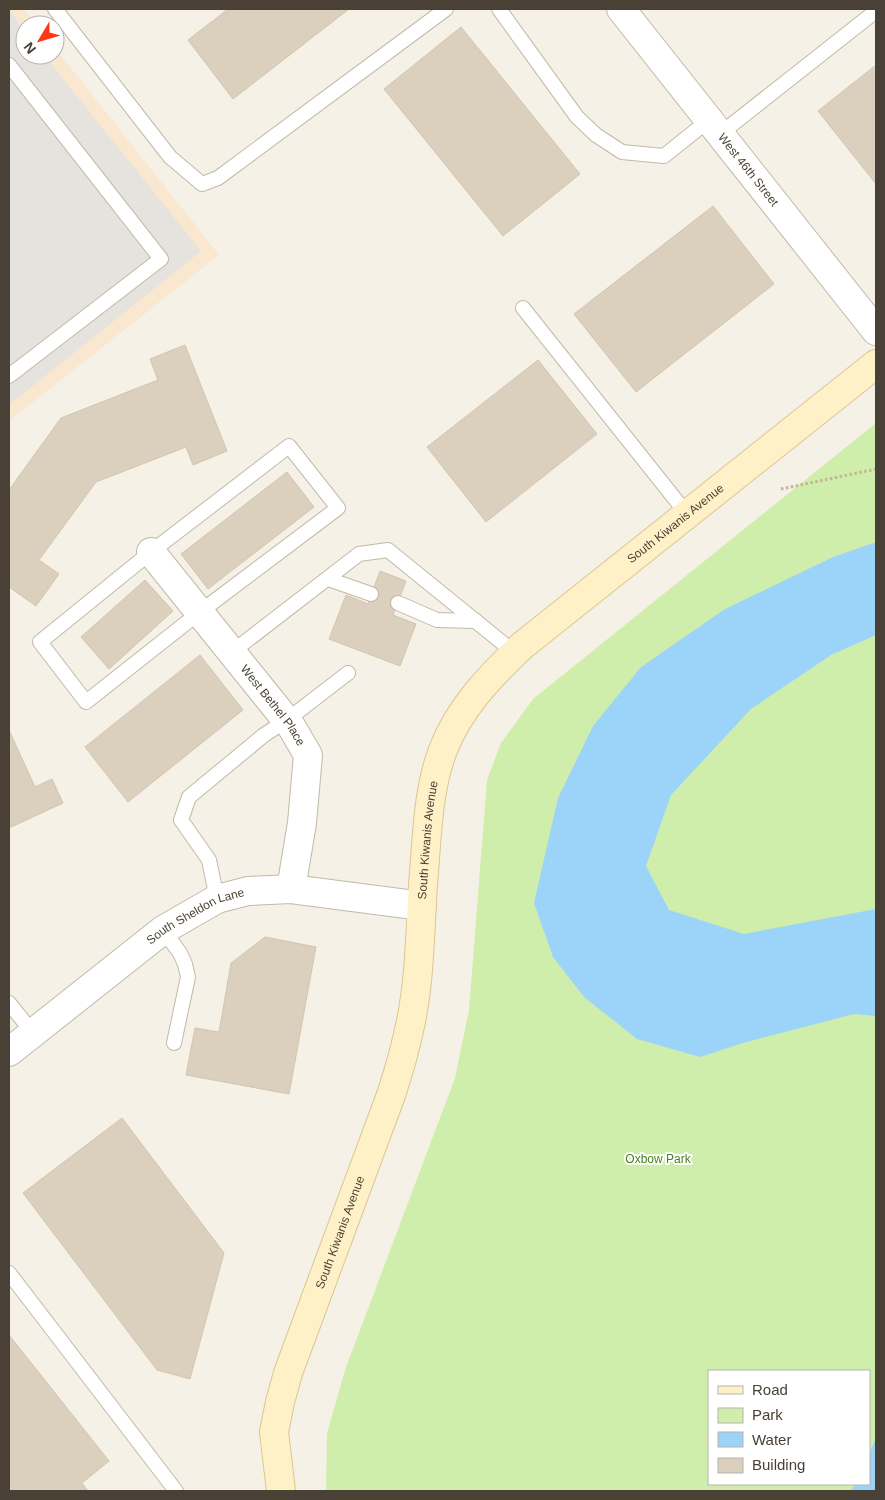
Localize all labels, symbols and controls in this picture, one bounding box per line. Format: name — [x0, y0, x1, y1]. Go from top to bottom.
north arrow — [15, 15, 65, 65]
text: N — [20, 39, 39, 57]
street label: West 46th Street — [715, 130, 782, 210]
street label: South Kiwanis Avenue — [624, 481, 727, 566]
street label: West Bethel Place — [238, 662, 308, 748]
street label: South Kiwanis Avenue — [415, 779, 441, 900]
street label: South Sheldon Lane — [144, 885, 246, 947]
park label: Oxbow Park — [625, 1152, 692, 1166]
street label: South Kiwanis Avenue — [313, 1174, 367, 1291]
legend — [708, 1370, 870, 1485]
text: Road — [752, 1381, 788, 1398]
text: Park — [752, 1406, 783, 1423]
text: Water — [752, 1431, 791, 1448]
text: Building — [752, 1456, 805, 1473]

